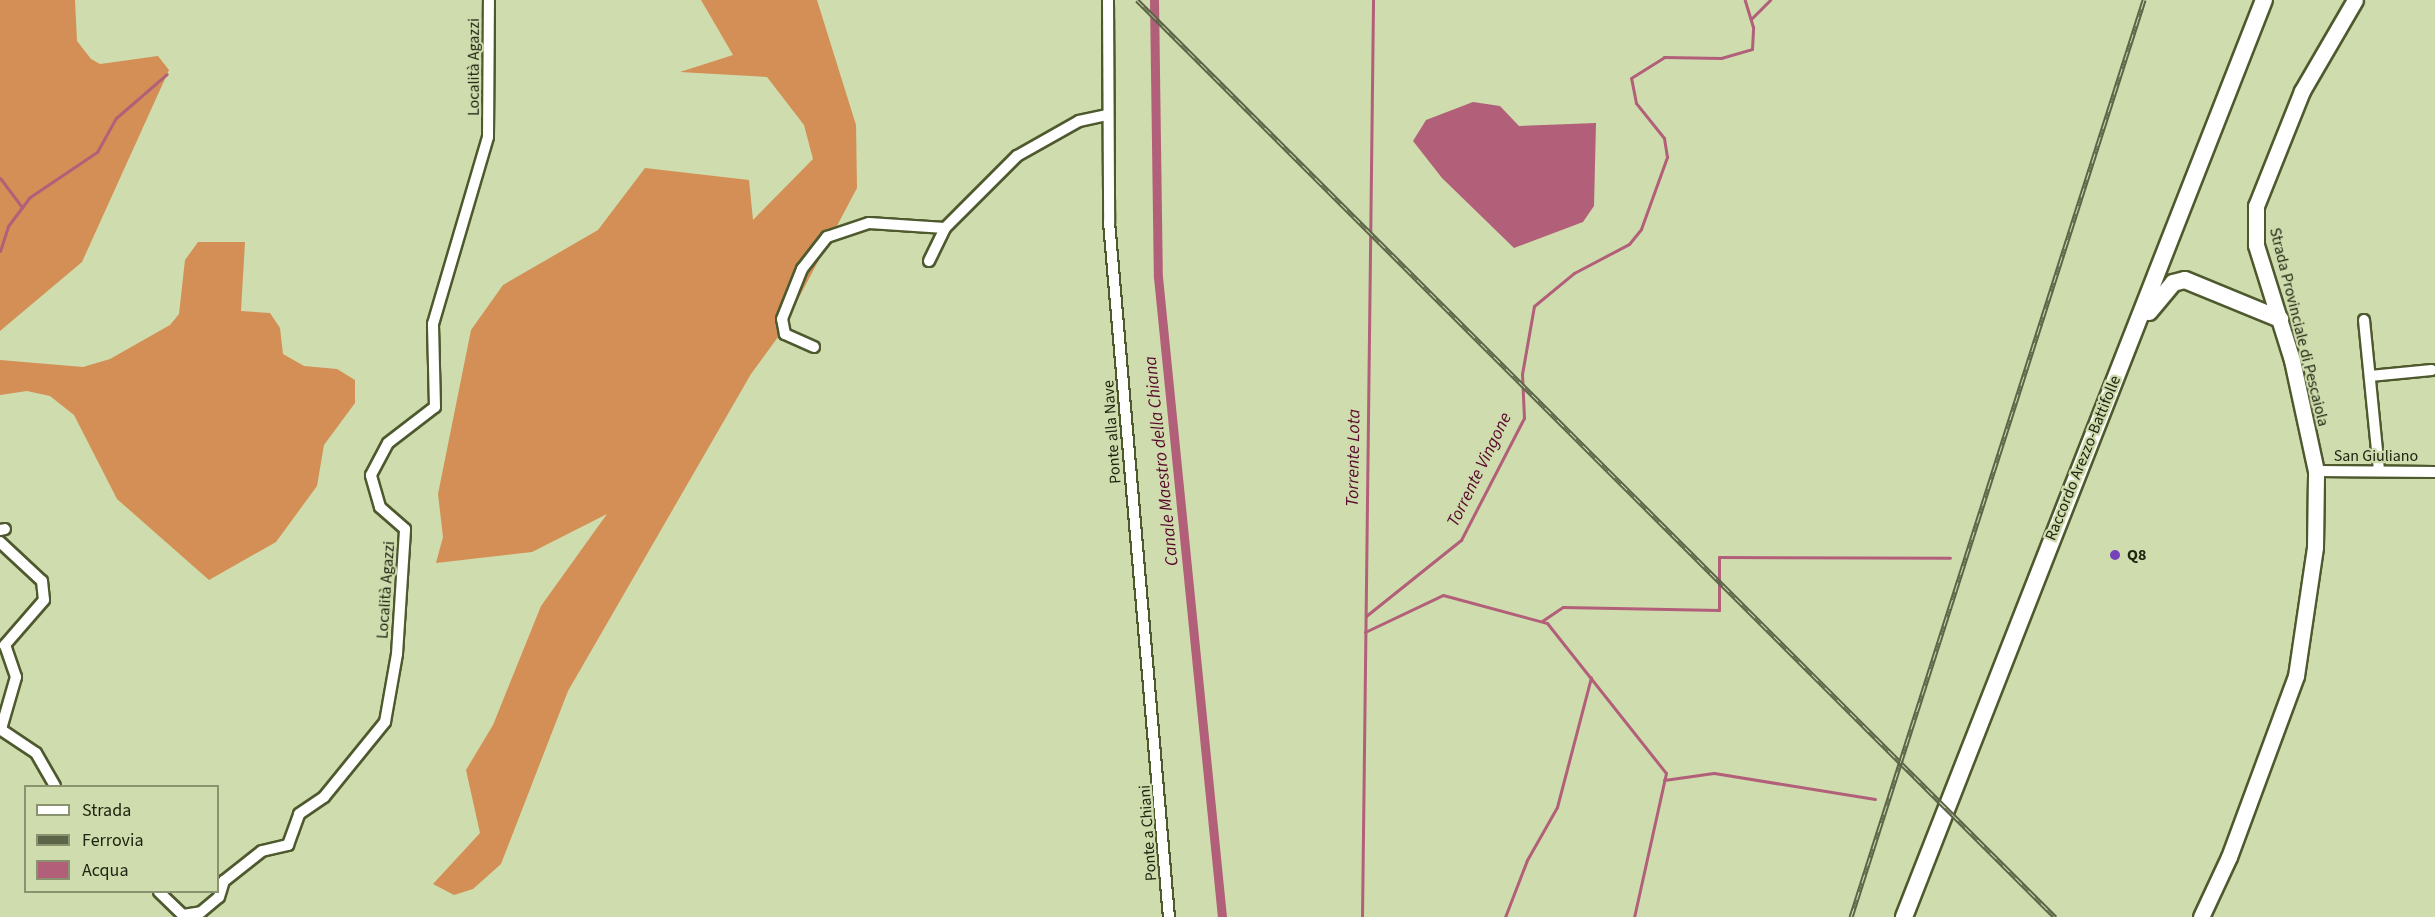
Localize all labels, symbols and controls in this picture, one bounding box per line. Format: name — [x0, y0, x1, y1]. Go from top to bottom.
street label: Località Agazzi — [464, 18, 484, 116]
street label: Strada Provinciale di Pescaiola — [2265, 226, 2333, 428]
water label: Canale Maestro della Chiana — [1140, 355, 1184, 567]
street label: Raccordo Arezzo-Battifolle — [2041, 373, 2125, 543]
street label: Ponte alla Nave — [1099, 380, 1125, 484]
water label: Torrente Lota — [1342, 409, 1366, 507]
water label: Torrente Vingone — [1443, 409, 1517, 531]
street label: San Giuliano — [2334, 446, 2418, 466]
street label: Località Agazzi — [373, 541, 399, 639]
place label: Q8 — [2127, 545, 2146, 565]
marker: Q8 — [2108, 548, 2122, 562]
street label: Ponte a Chiani — [1135, 784, 1161, 882]
legend — [24, 785, 219, 893]
text: Strada — [82, 798, 131, 823]
text: Ferrovia — [82, 828, 143, 853]
text: Acqua — [82, 858, 128, 883]

